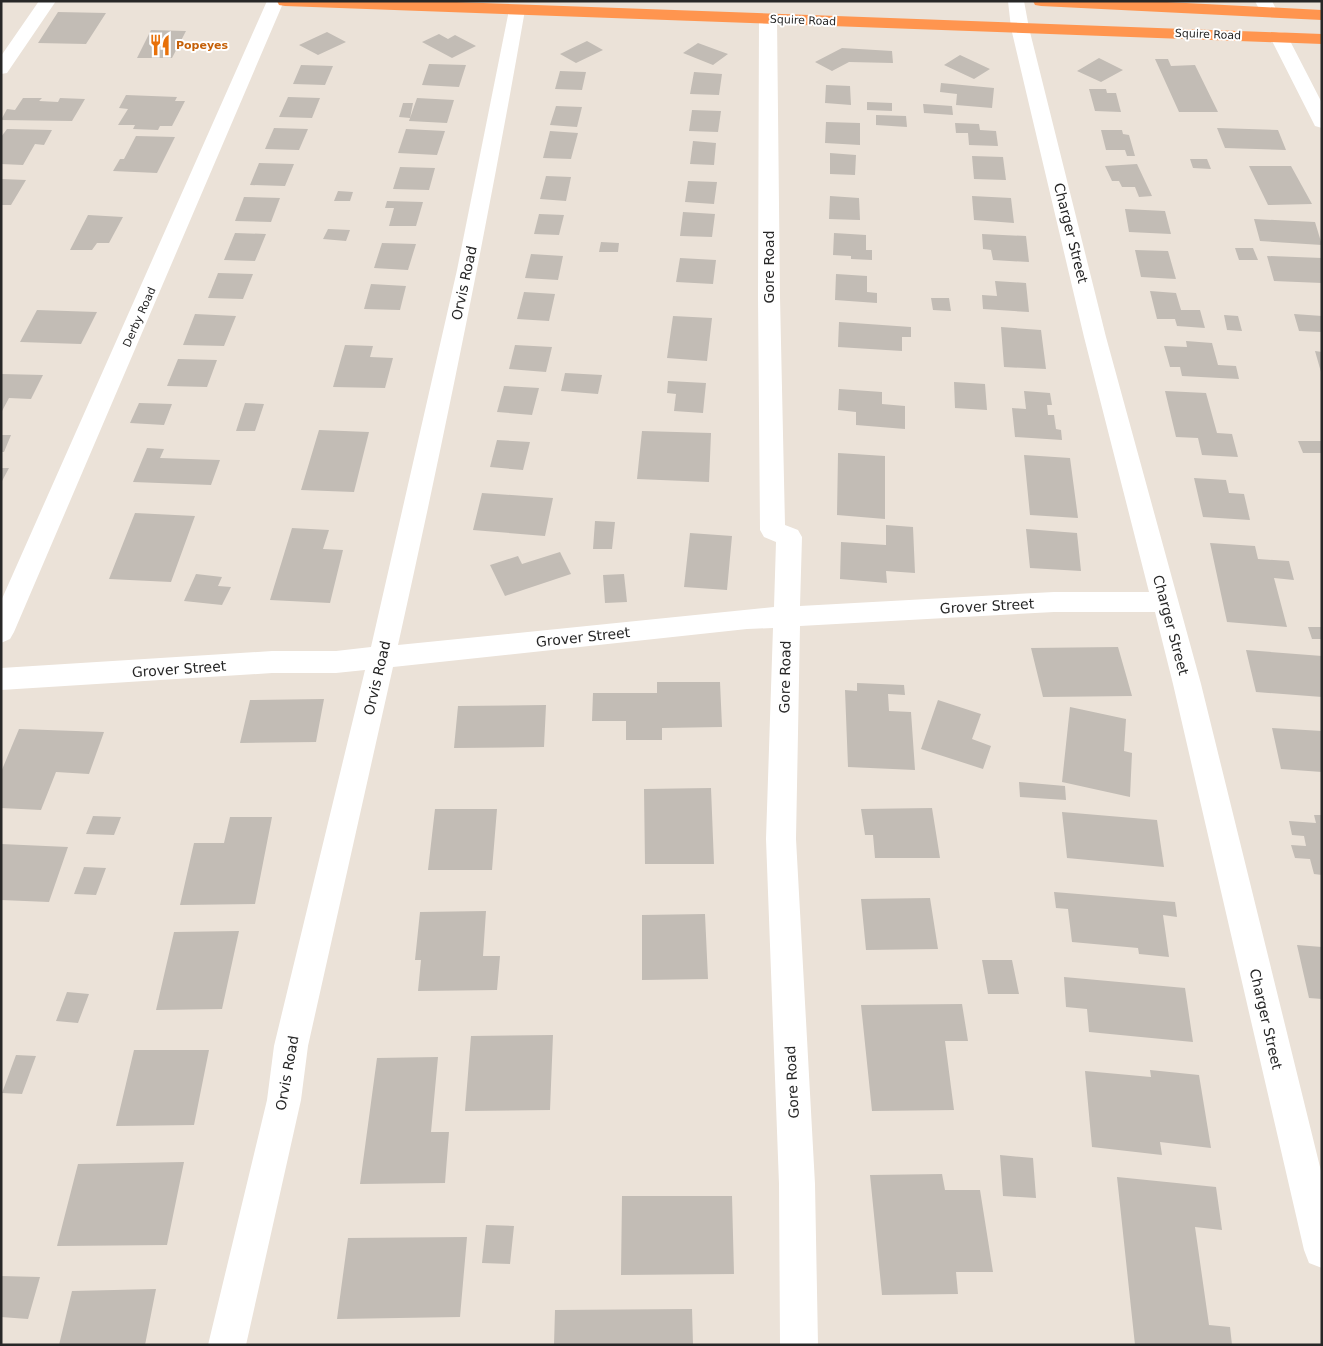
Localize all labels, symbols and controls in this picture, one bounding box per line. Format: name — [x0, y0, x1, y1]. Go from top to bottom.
street label: Squire Road — [770, 13, 836, 28]
street label: Squire Road — [1175, 27, 1241, 42]
restaurant icon: Popeyes — [147, 32, 173, 58]
place label: Popeyes — [176, 39, 229, 52]
street label: Charger Street — [1051, 181, 1091, 285]
street label: Gore Road — [761, 230, 777, 304]
street label: Orvis Road — [448, 244, 480, 322]
street label: Derby Road — [120, 285, 158, 349]
street label: Charger Street — [1150, 573, 1192, 677]
street label: Grover Street — [939, 596, 1035, 616]
street label: Grover Street — [535, 624, 631, 650]
street label: Orvis Road — [361, 639, 393, 717]
street label: Gore Road — [776, 640, 794, 714]
street label: Grover Street — [131, 658, 227, 680]
street label: Charger Street — [1247, 967, 1285, 1071]
street label: Orvis Road — [273, 1034, 301, 1112]
street label: Gore Road — [782, 1045, 802, 1119]

